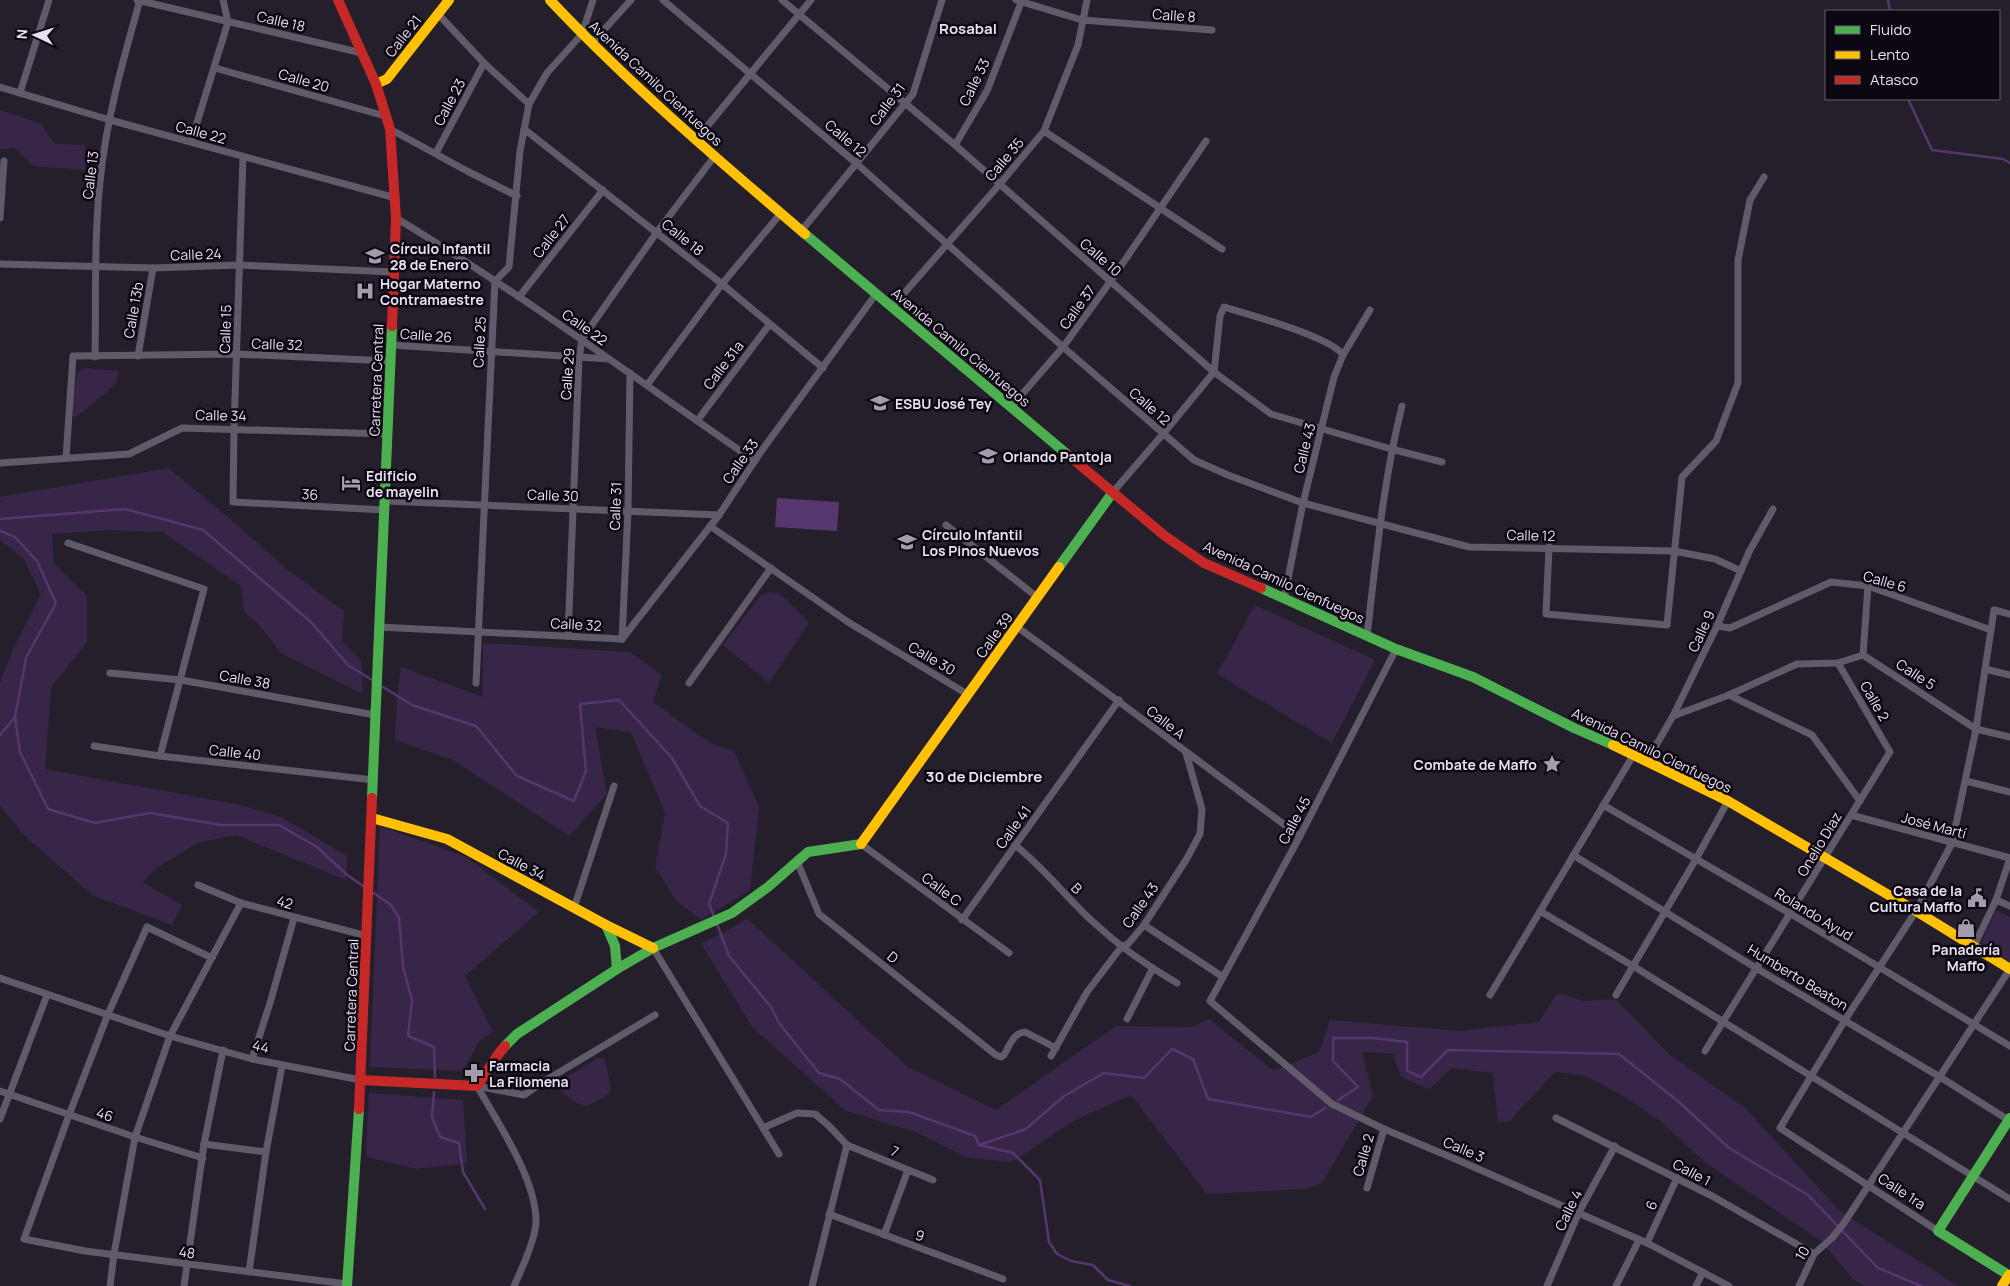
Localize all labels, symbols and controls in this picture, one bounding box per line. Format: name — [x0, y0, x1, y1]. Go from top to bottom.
street label: Calle 8 — [1152, 4, 1196, 26]
street label: Calle 18 — [255, 6, 307, 36]
north arrow — [10, 10, 60, 60]
legend — [1825, 10, 2000, 100]
street label: Calle 21 — [381, 11, 425, 61]
street label: Avenida Camilo Cienfuegos — [585, 16, 727, 150]
district label: Rosabal — [939, 18, 997, 39]
text: Fluido — [1870, 19, 1911, 40]
text: N — [12, 28, 31, 40]
text: Lento — [1870, 44, 1910, 65]
street label: Calle 33 — [954, 55, 994, 109]
street label: Calle 20 — [276, 64, 332, 96]
text: Atasco — [1870, 69, 1918, 90]
street label: Calle 23 — [429, 75, 469, 129]
street label: Calle 31 — [865, 79, 909, 129]
street label: Calle 12 — [821, 115, 871, 161]
street label: Calle 22 — [174, 116, 228, 148]
street label: Calle 35 — [980, 133, 1028, 185]
street label: Calle 13 — [78, 150, 102, 200]
street label: Calle 27 — [528, 210, 574, 262]
street label: Calle 18 — [658, 214, 708, 260]
street label: Calle 10 — [1076, 234, 1126, 280]
place label: Círculo Infantil 28 de Enero — [390, 239, 490, 274]
street label: Calle 24 — [170, 244, 222, 264]
school or university icon: Círculo Infantil 28 de Enero — [364, 245, 386, 267]
place label: Hogar Materno Contramaestre — [380, 274, 484, 309]
street label: Calle 13b — [119, 280, 147, 340]
hospital icon: Hogar Materno Contramaestre — [354, 280, 376, 302]
street label: Calle 37 — [1055, 281, 1099, 333]
street label: Avenida Camilo Cienfuegos — [888, 283, 1034, 411]
street label: Calle 15 — [215, 304, 235, 354]
street label: Calle 22 — [559, 305, 611, 349]
street label: Calle 25 — [468, 316, 490, 368]
street label: Carretera Central — [365, 323, 387, 437]
street label: Calle 26 — [399, 324, 453, 346]
street label: Calle 32 — [251, 334, 303, 354]
street label: Calle 31a — [698, 337, 748, 393]
street label: Calle 29 — [556, 347, 578, 401]
street label: Calle 12 — [1125, 383, 1175, 429]
school or university icon: ESBU José Tey — [869, 392, 891, 414]
place label: ESBU José Tey — [895, 394, 992, 413]
street label: Calle 34 — [195, 405, 247, 425]
street label: Calle 43 — [1289, 421, 1319, 475]
street label: Calle 33 — [718, 435, 762, 487]
school or university icon: Orlando Pantoja — [977, 445, 999, 467]
place label: Orlando Pantoja — [1003, 447, 1112, 466]
place label: Edificio de mayelin — [366, 466, 439, 501]
hotel icon: Edificio de mayelin — [340, 472, 362, 494]
street label: Calle 31 — [605, 481, 625, 531]
street label: 36 — [301, 484, 319, 504]
street label: Calle 30 — [527, 485, 579, 505]
place label: Círculo Infantil Los Pinos Nuevos — [922, 525, 1040, 560]
street label: Calle 12 — [1506, 525, 1556, 545]
school or university icon: Círculo Infantil Los Pinos Nuevos — [896, 531, 918, 553]
street label: Avenida Camilo Cienfuegos — [1200, 536, 1368, 628]
street label: Calle 6 — [1861, 566, 1909, 596]
street label: Calle 9 — [1683, 607, 1719, 655]
street label: Calle 39 — [971, 608, 1017, 662]
street label: Calle 32 — [550, 613, 602, 635]
street label: Calle 30 — [905, 637, 959, 679]
street label: Calle 5 — [1893, 654, 1939, 694]
street label: Calle 38 — [218, 665, 272, 693]
street label: Calle 2 — [1856, 678, 1894, 725]
street label: Calle A — [1143, 701, 1189, 743]
street label: Avenida Camilo Cienfuegos — [1569, 703, 1735, 797]
street label: Calle 40 — [208, 740, 262, 764]
place icon: Combate de Maffo — [1541, 753, 1563, 775]
place label: Combate de Maffo — [1414, 755, 1537, 774]
district label: 30 de Diciembre — [926, 766, 1042, 787]
street label: Calle 45 — [1273, 793, 1315, 847]
street label: Calle 41 — [991, 802, 1035, 852]
street label: José Martí — [1899, 807, 1969, 843]
street label: Onelio Díaz — [1792, 808, 1846, 880]
street label: Calle 34 — [495, 844, 549, 884]
street label: Calle C — [918, 868, 966, 910]
street label: B — [1067, 878, 1087, 898]
street label: Calle 43 — [1118, 879, 1162, 931]
place label: Casa de la Cultura Maffo — [1869, 881, 1962, 916]
street label: Rolando Ayud — [1771, 883, 1857, 945]
public building icon: Casa de la Cultura Maffo — [1966, 887, 1988, 909]
street label: 42 — [275, 891, 295, 913]
shop icon: Panadería Maffo — [1955, 917, 1977, 939]
street label: Carretera Central — [340, 938, 362, 1052]
street label: Humberto Beaton — [1744, 939, 1852, 1015]
place label: Panadería Maffo — [1932, 940, 2000, 975]
street label: D — [883, 947, 903, 967]
street label: 44 — [251, 1035, 271, 1057]
place label: Farmacia La Filomena — [489, 1056, 569, 1091]
pharmacy icon: Farmacia La Filomena — [463, 1062, 485, 1084]
street label: 46 — [94, 1102, 116, 1126]
street label: Calle 2 — [1348, 1132, 1378, 1178]
street label: Calle 3 — [1440, 1132, 1488, 1166]
street label: 7 — [888, 1141, 902, 1161]
street label: Calle 1 — [1670, 1154, 1714, 1190]
street label: Calle 1ra — [1874, 1169, 1930, 1213]
street label: Calle 4 — [1550, 1186, 1586, 1234]
street label: 6 — [1641, 1197, 1661, 1213]
street label: 9 — [913, 1225, 927, 1245]
street label: 48 — [178, 1241, 196, 1263]
street label: 10 — [1790, 1242, 1814, 1264]

